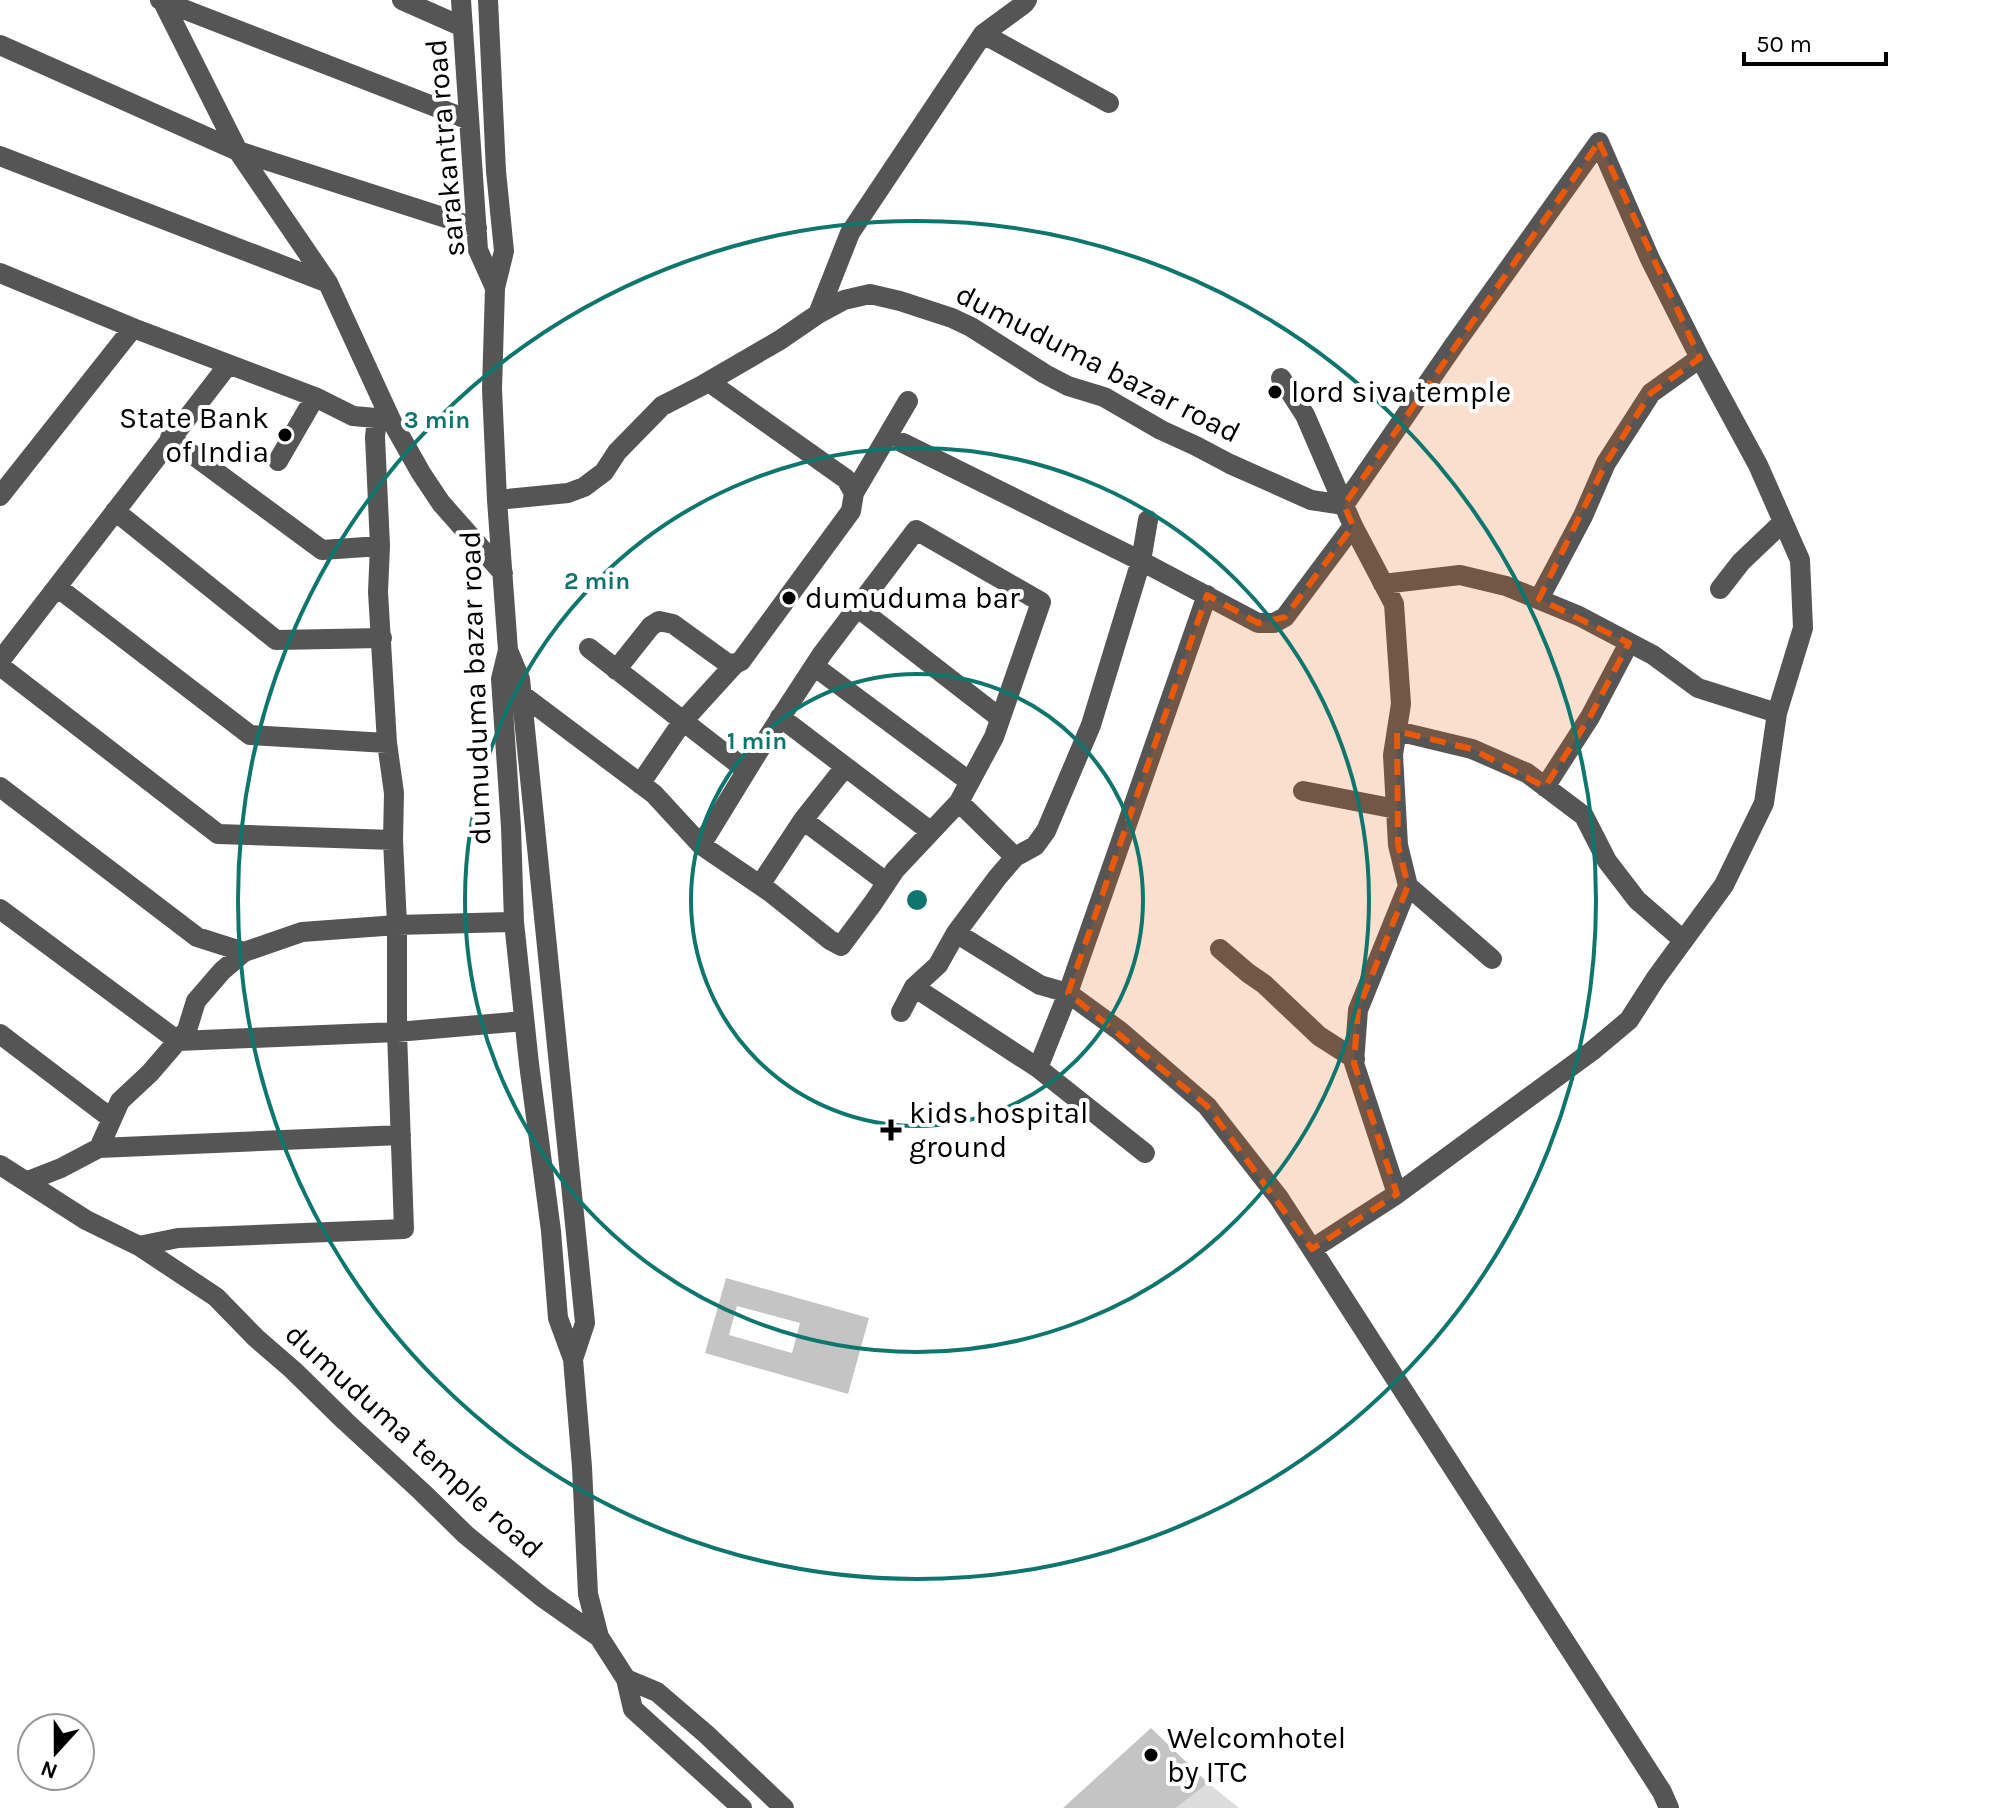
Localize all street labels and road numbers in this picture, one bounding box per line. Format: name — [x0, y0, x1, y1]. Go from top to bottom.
street label: sarakantra road — [418, 38, 472, 258]
street label: dumuduma bazar road — [950, 276, 1246, 450]
street label: dumuduma bazar road — [452, 530, 498, 846]
street label: dumuduma temple road — [278, 1316, 550, 1566]

